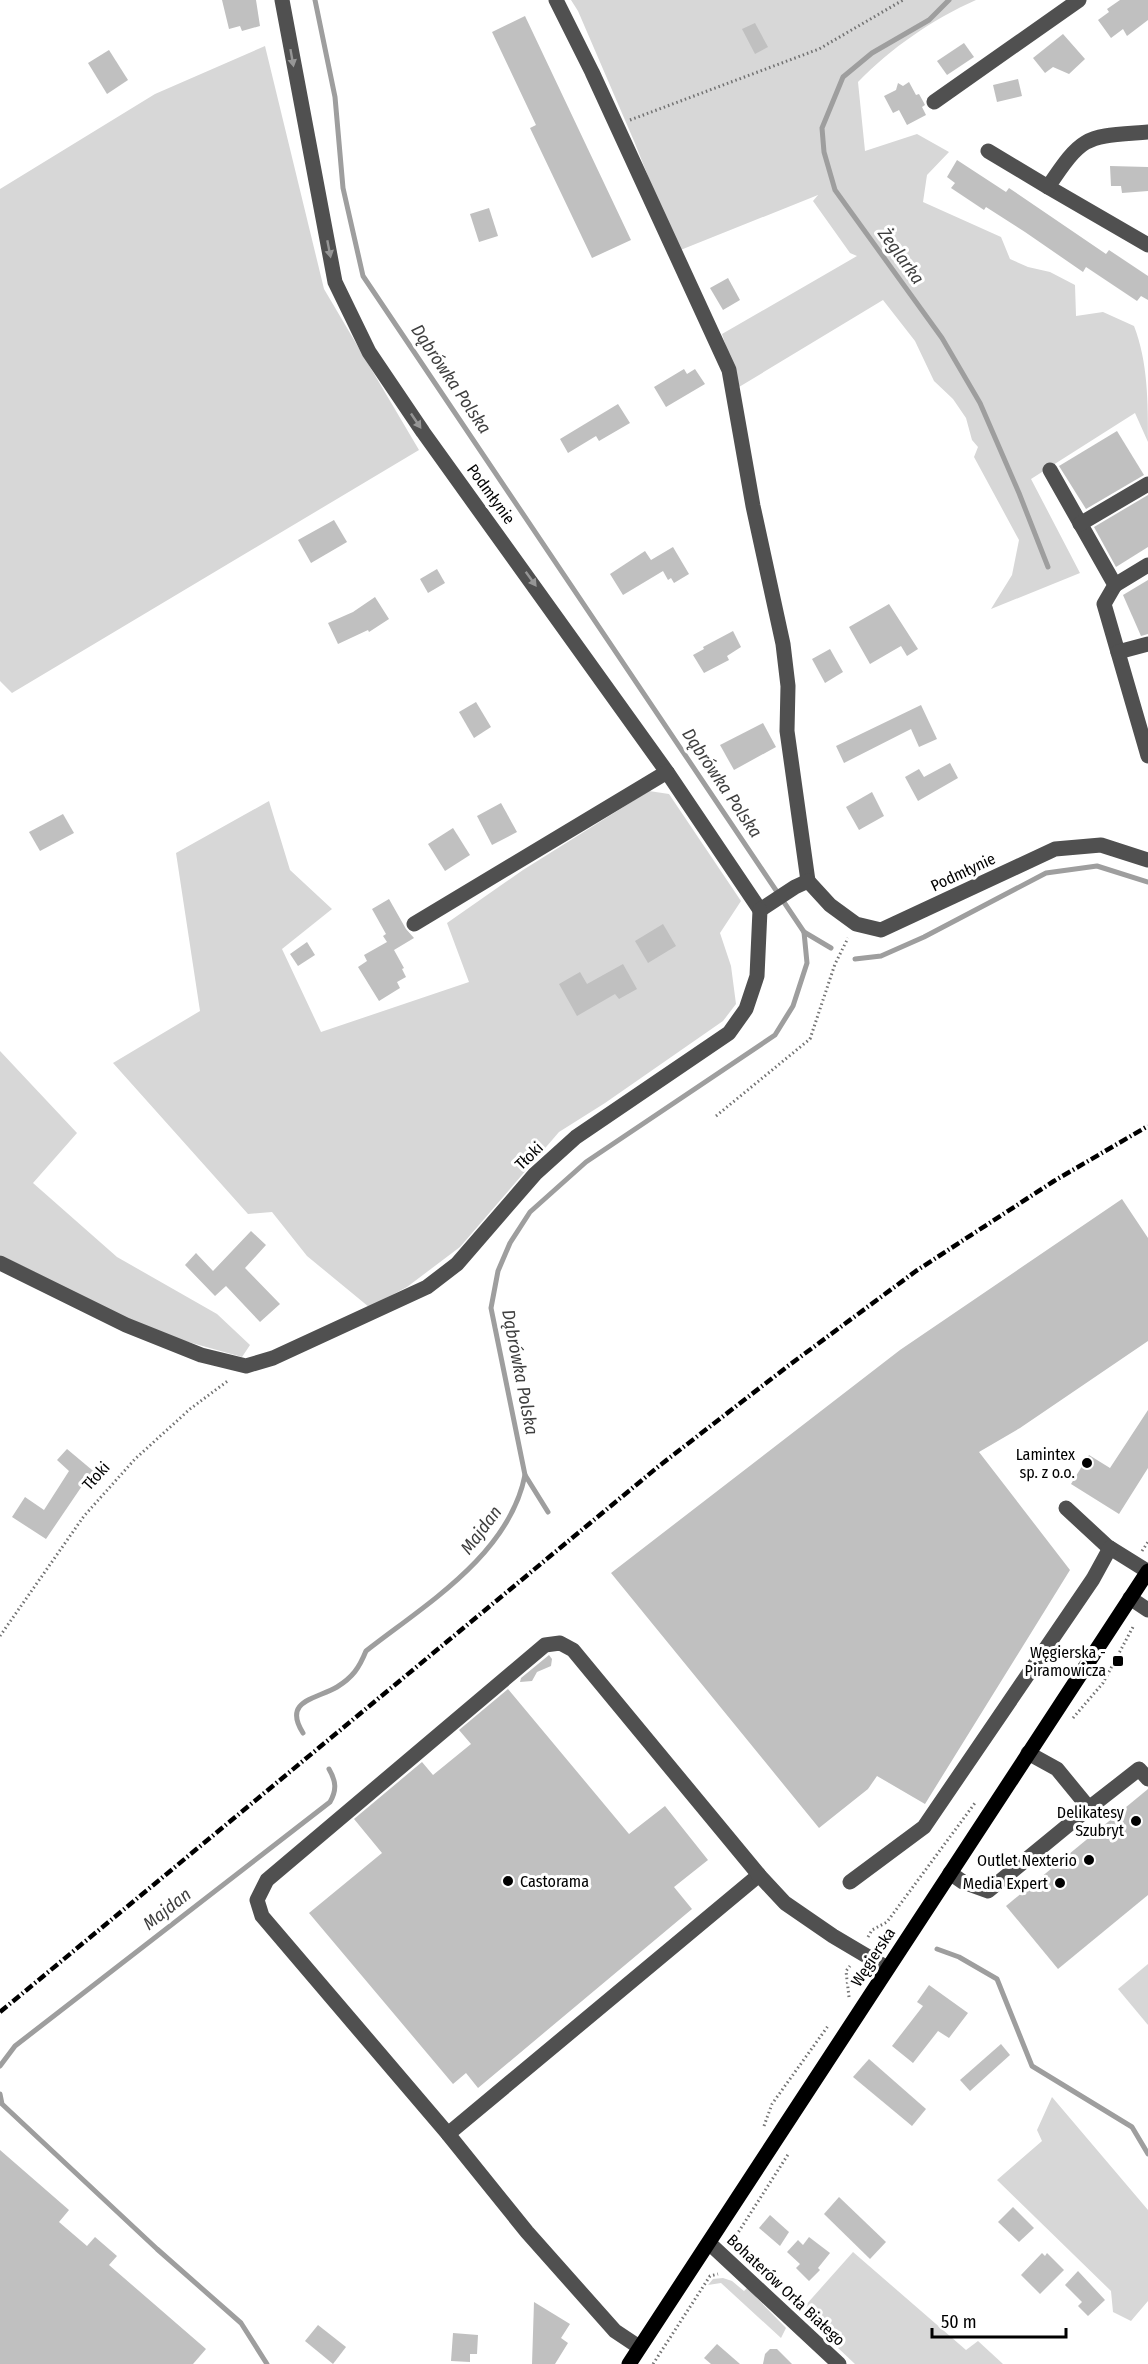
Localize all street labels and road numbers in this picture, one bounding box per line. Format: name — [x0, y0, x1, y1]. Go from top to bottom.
street label: Podmłynie — [463, 460, 519, 528]
street label: Podmłynie — [928, 849, 999, 895]
street label: Tłoki — [511, 1138, 547, 1174]
street label: Tłoki — [78, 1458, 114, 1494]
street label: Węgierska — [847, 1924, 899, 1990]
street label: Bohaterów Orła Białego — [723, 2230, 849, 2350]

